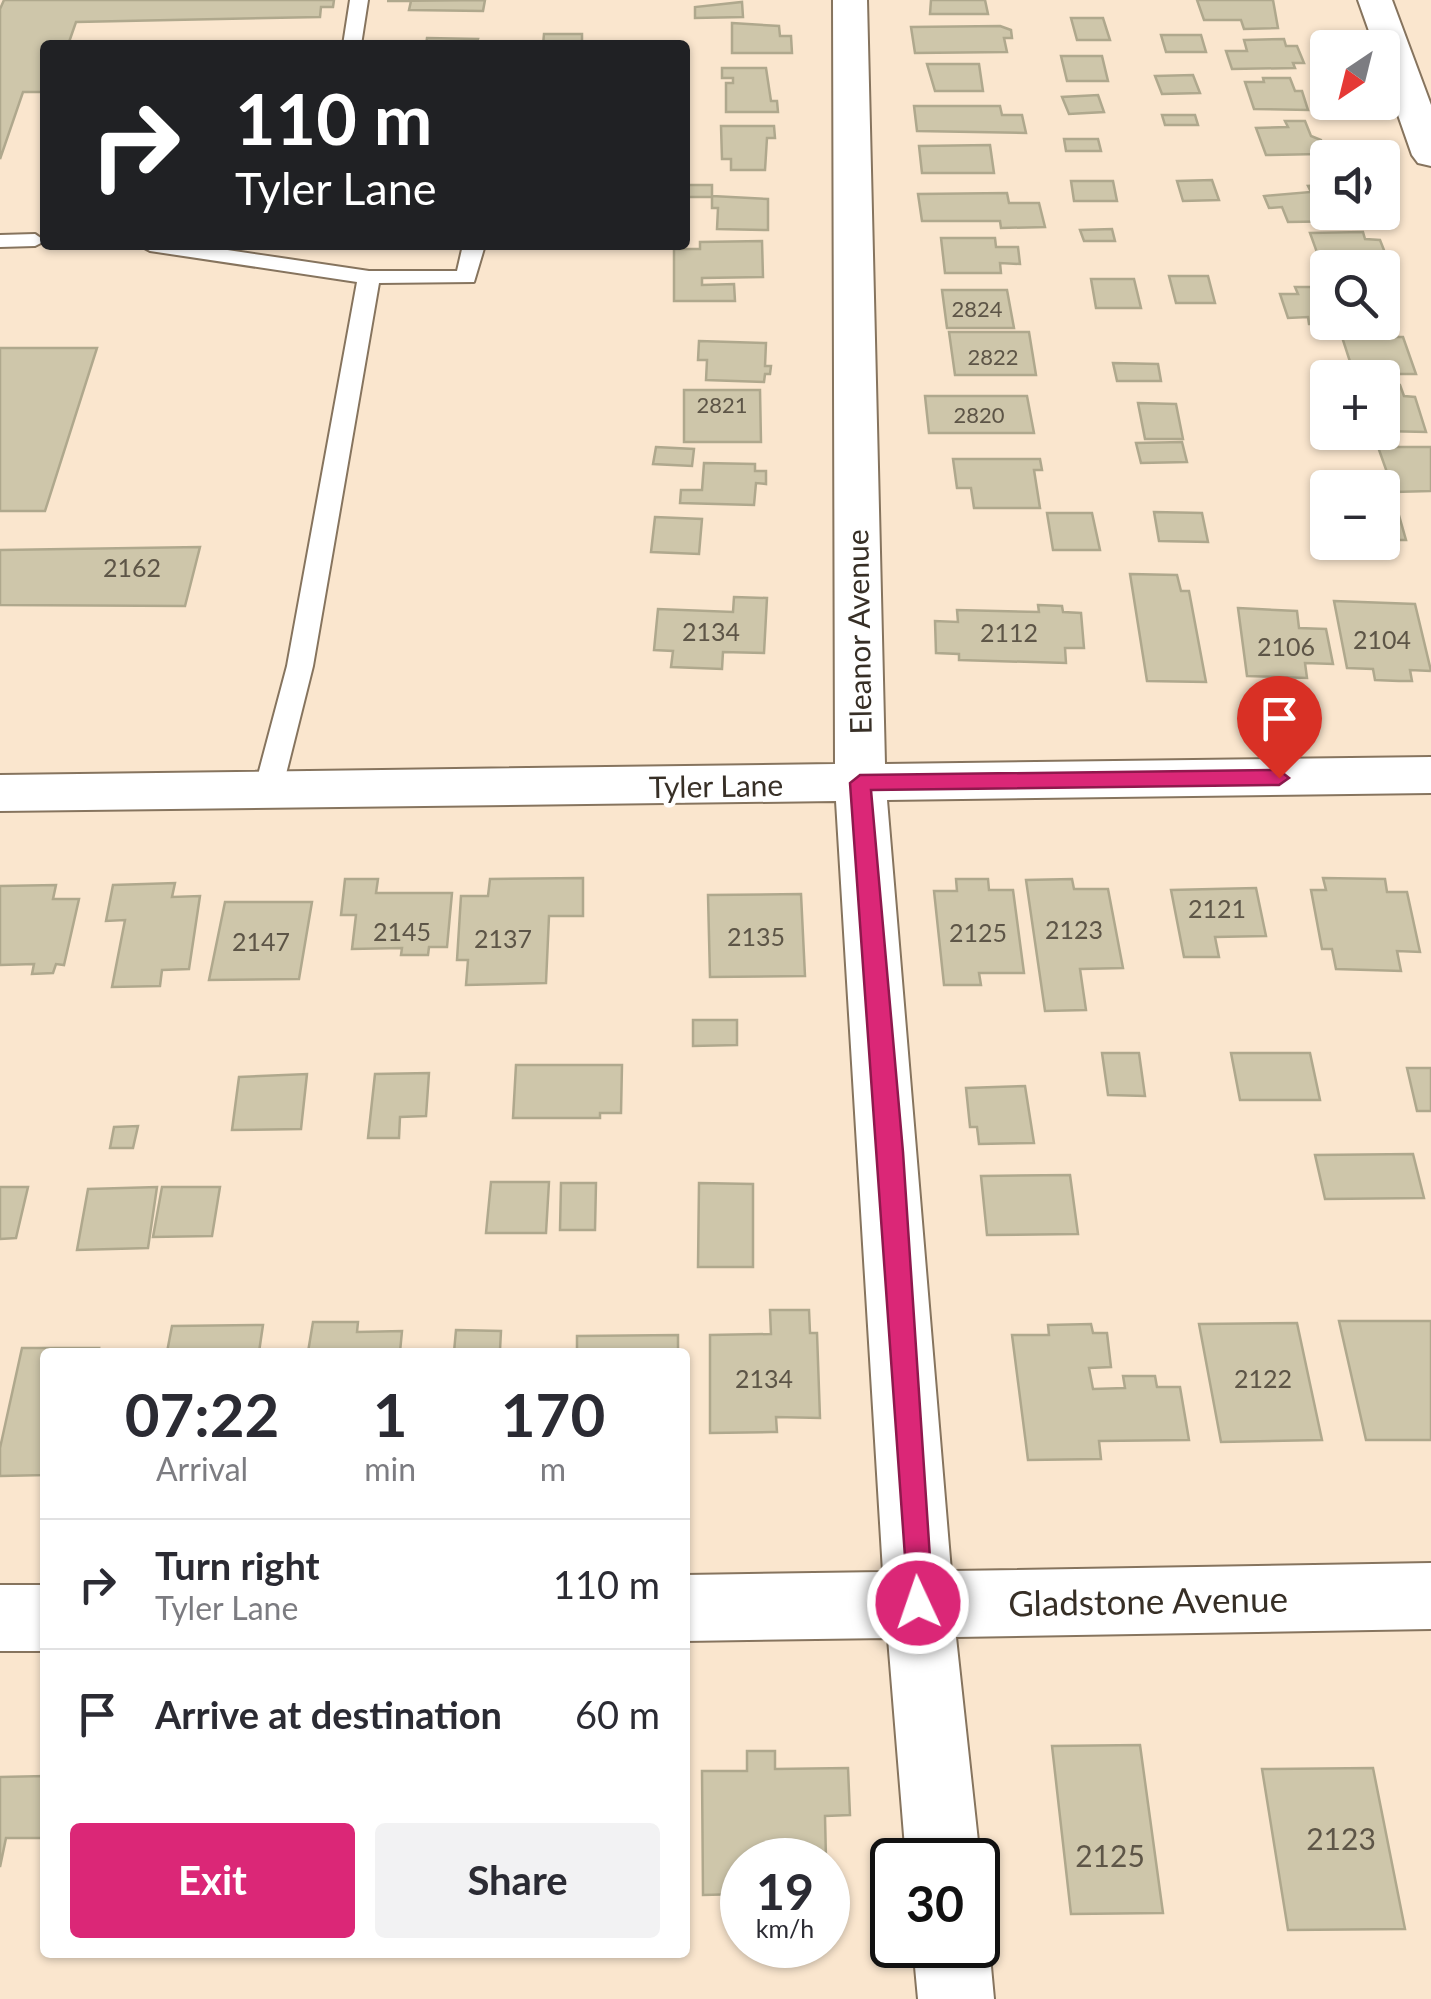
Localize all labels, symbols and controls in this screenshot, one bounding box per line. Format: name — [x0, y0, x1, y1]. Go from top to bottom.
north arrow — [1310, 30, 1400, 120]
map controls — [1310, 30, 1400, 560]
text: 110 m — [235, 76, 432, 160]
icon: right — [70, 80, 200, 210]
button: sound — [1310, 140, 1400, 230]
text: Tyler Lane — [235, 161, 437, 215]
button: search — [1310, 250, 1400, 340]
house number: 2824 — [951, 295, 1003, 322]
house number: 2822 — [967, 343, 1019, 370]
button: + — [1310, 360, 1400, 450]
house number: 2821 — [696, 391, 748, 418]
house number: 2820 — [953, 401, 1005, 428]
button: − — [1310, 470, 1400, 560]
street label: Eleanor Avenue — [838, 529, 878, 735]
house number: 2162 — [103, 552, 161, 582]
house number: 2134 — [682, 616, 740, 646]
house number: 2112 — [980, 617, 1038, 647]
house number: 2104 — [1353, 624, 1411, 654]
house number: 2106 — [1257, 631, 1315, 661]
pin — [1237, 676, 1322, 779]
icon: arrive — [1252, 691, 1307, 746]
street label: Tyler Lane — [649, 766, 783, 804]
house number: 2121 — [1188, 893, 1246, 923]
house number: 2123 — [1045, 914, 1103, 944]
house number: 2145 — [373, 916, 431, 946]
house number: 2125 — [949, 917, 1007, 947]
house number: 2135 — [727, 921, 785, 951]
house number: 2137 — [474, 923, 532, 953]
house number: 2147 — [232, 926, 290, 956]
house number: 2134 — [735, 1363, 793, 1393]
house number: 2122 — [1234, 1363, 1292, 1393]
text: 07:22 — [125, 1378, 279, 1450]
text: 1 — [373, 1378, 408, 1450]
text: 170 — [501, 1378, 605, 1450]
text: Arrival — [156, 1449, 248, 1488]
text: min — [364, 1449, 416, 1488]
text: m — [540, 1449, 566, 1488]
text: Turn right — [155, 1542, 320, 1588]
position arrow — [866, 1551, 970, 1655]
icon: right — [70, 1557, 125, 1612]
text: 110 m — [553, 1561, 660, 1607]
street label: Gladstone Avenue — [1008, 1577, 1288, 1623]
text: Tyler Lane — [155, 1588, 298, 1627]
icon: arrive — [70, 1687, 125, 1742]
text: Arrive at destination — [155, 1691, 502, 1737]
text: 60 m — [575, 1691, 660, 1737]
house number: 2123 — [1306, 1820, 1376, 1856]
button: Exit — [70, 1823, 355, 1938]
button: Share — [375, 1823, 660, 1938]
house number: 2125 — [1075, 1837, 1145, 1873]
speed limit sign: 30 — [870, 1838, 1000, 1968]
text: 19 — [756, 1861, 814, 1921]
text: km/h — [756, 1913, 814, 1943]

